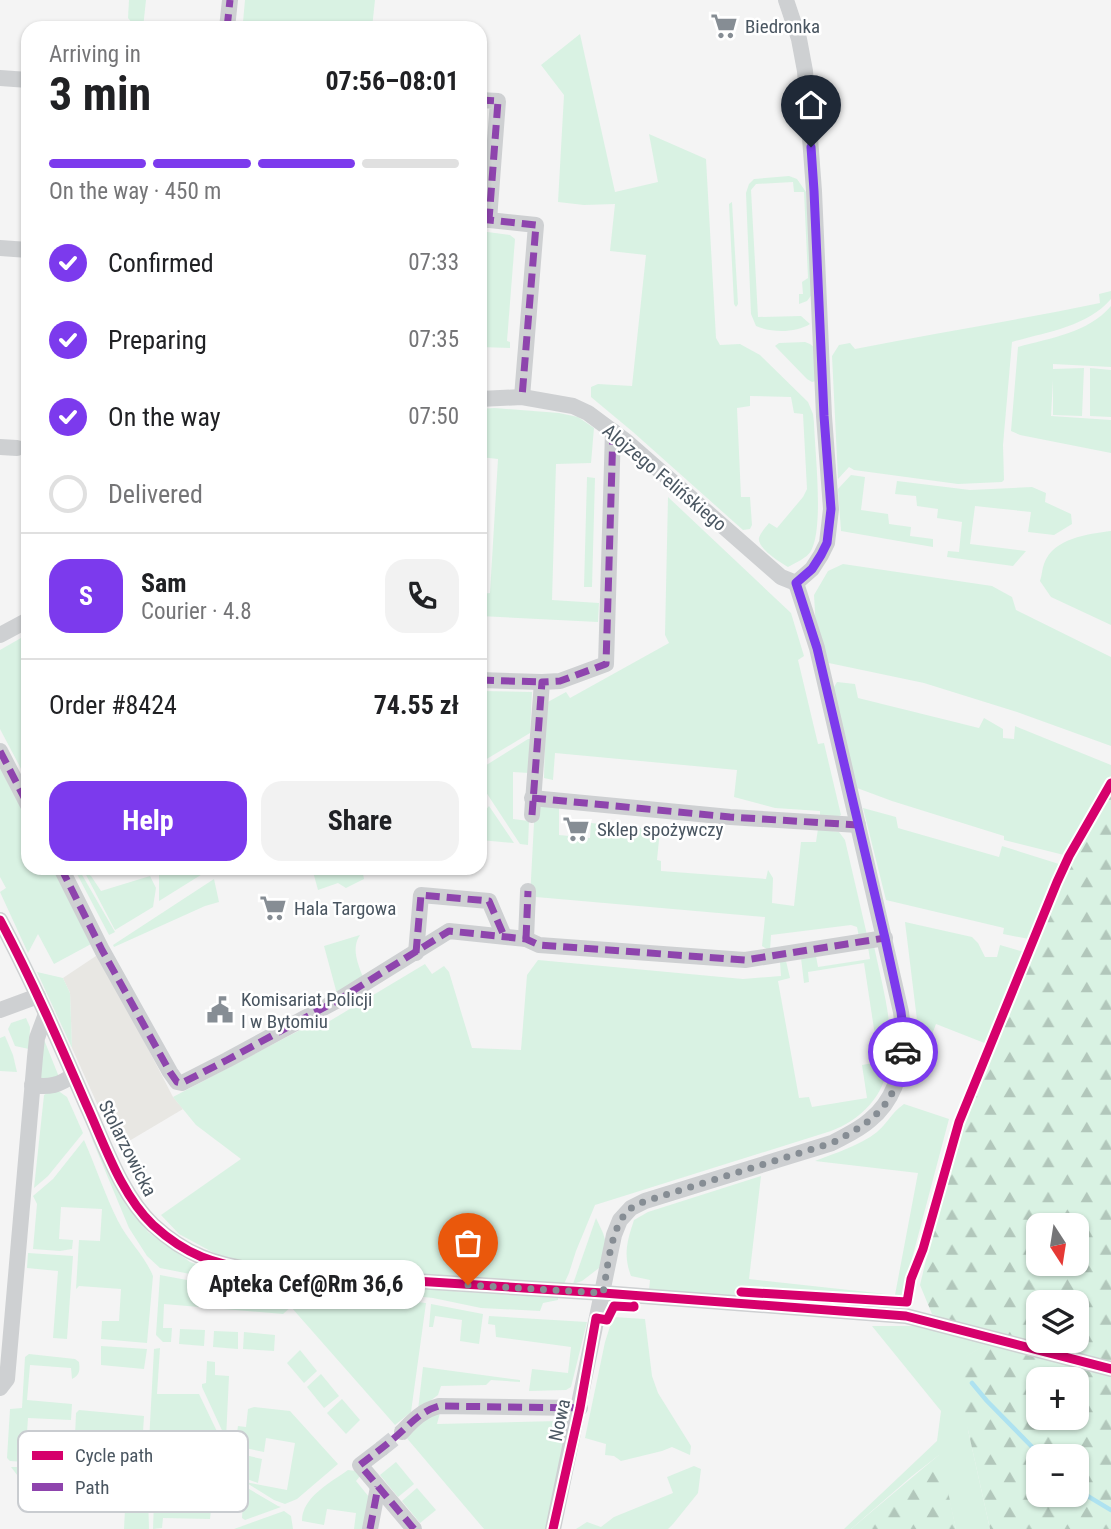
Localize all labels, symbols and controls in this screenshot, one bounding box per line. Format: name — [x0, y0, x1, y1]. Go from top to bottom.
supermarket icon: Biedronka — [709, 11, 739, 41]
place label: Biedronka — [745, 15, 820, 38]
text: Arriving in — [49, 41, 141, 68]
text: 07:56–08:01 — [325, 66, 459, 96]
text: 3 min — [49, 67, 151, 121]
pin — [781, 75, 841, 147]
icon: home — [792, 86, 830, 124]
text: On the way · 450 m — [49, 178, 221, 205]
icon: check — [49, 244, 87, 282]
text: Confirmed — [108, 248, 214, 278]
text: 07:33 — [408, 249, 459, 276]
icon: check — [49, 321, 87, 359]
text: Preparing — [108, 325, 207, 355]
text: 07:35 — [408, 326, 459, 353]
icon: check — [49, 398, 87, 436]
text: On the way — [108, 402, 221, 432]
text: 07:50 — [408, 403, 459, 430]
street label: Alojzego Felińskiego — [598, 419, 731, 536]
text: Delivered — [108, 479, 203, 509]
button: phone — [385, 559, 459, 633]
text: Sam — [141, 568, 187, 598]
text: S — [79, 581, 93, 611]
text: Courier · 4.8 — [141, 598, 252, 625]
text: Order #8424 — [49, 690, 177, 720]
text: 74.55 zł — [374, 690, 459, 720]
button: Help — [49, 781, 247, 861]
button: Share — [261, 781, 459, 861]
supermarket icon: Sklep spożywczy — [561, 814, 591, 844]
place label: Sklep spożywczy — [597, 818, 724, 841]
supermarket icon: Hala Targowa — [258, 893, 288, 923]
place label: Hala Targowa — [294, 897, 396, 920]
place label: Komisariat Policji I w Bytomiu — [241, 988, 372, 1033]
public building icon: Komisariat Policji I w Bytomiu — [205, 995, 235, 1025]
courier — [868, 1017, 938, 1087]
icon: car — [884, 1033, 922, 1071]
street label: Stolarzowicka — [93, 1096, 162, 1200]
pin — [438, 1213, 498, 1285]
north arrow — [1026, 1213, 1088, 1276]
map controls — [1026, 1213, 1089, 1507]
icon: bag — [449, 1224, 487, 1262]
callout: Apteka Cef@Rm 36,6 — [188, 1260, 426, 1310]
text: Apteka Cef@Rm 36,6 — [209, 1271, 403, 1298]
button: layers — [1026, 1290, 1089, 1353]
button: + — [1026, 1367, 1089, 1430]
street label: Nowa — [544, 1397, 575, 1443]
legend — [18, 1431, 248, 1512]
text: Cycle path — [75, 1444, 153, 1467]
button: − — [1026, 1444, 1089, 1507]
text: Path — [75, 1476, 109, 1499]

